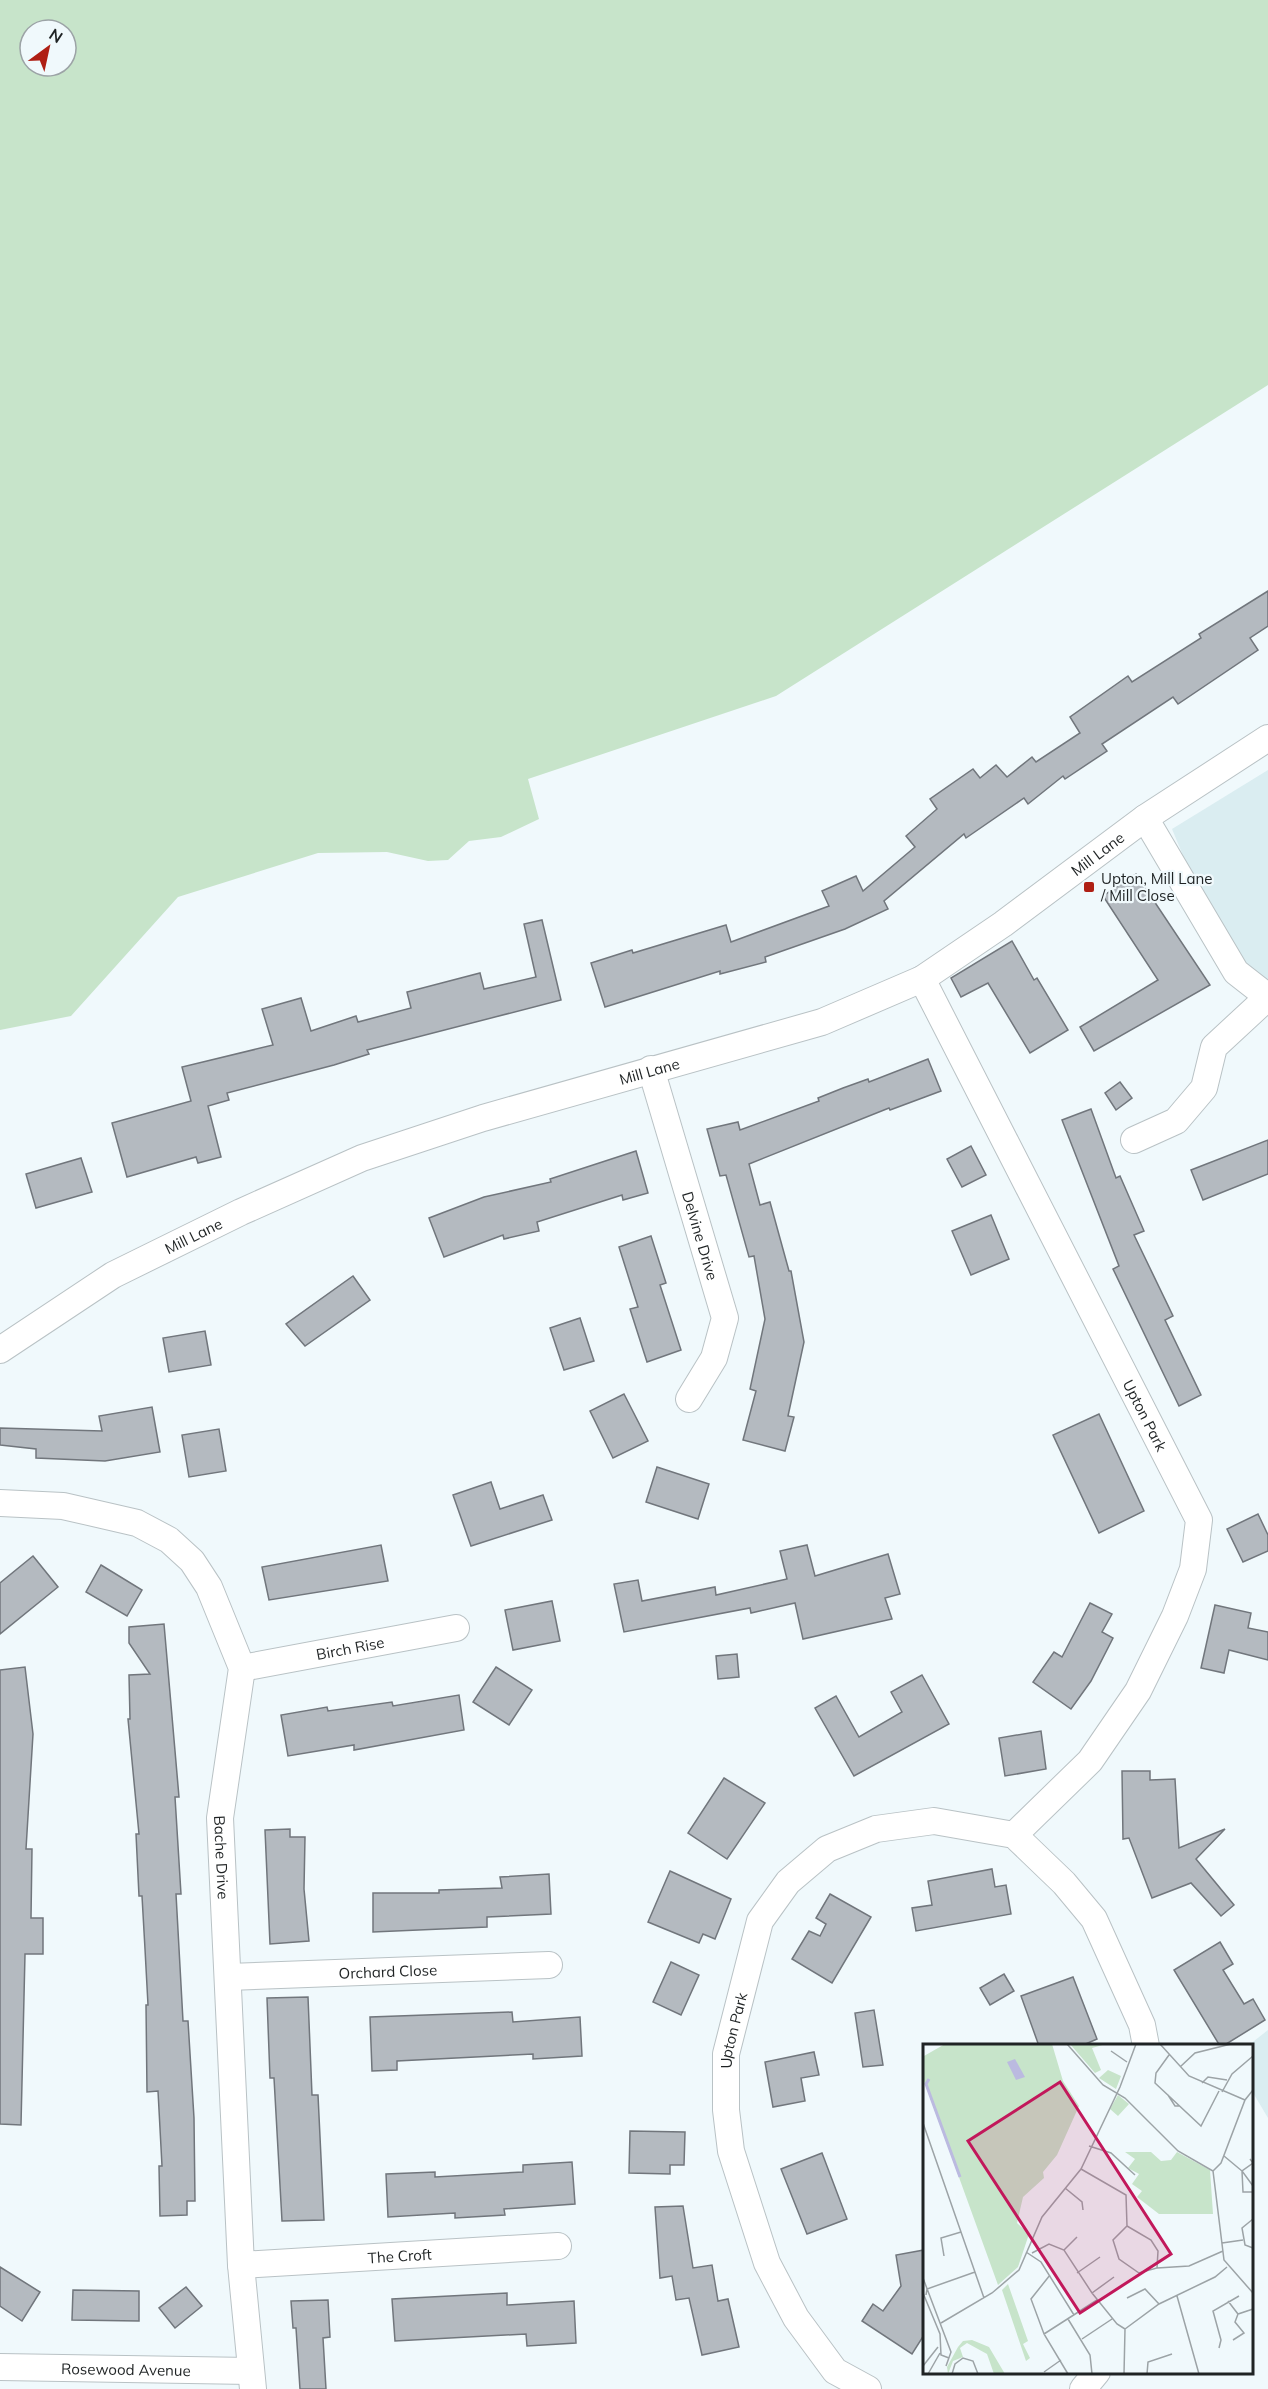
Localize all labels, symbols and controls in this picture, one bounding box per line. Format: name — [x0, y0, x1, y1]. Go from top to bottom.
north arrow — [18, 18, 78, 78]
text: N — [46, 24, 67, 47]
street label: Mill Lane — [1067, 828, 1128, 880]
place label: Upton, Mill Lane / Mill Close — [1100, 869, 1212, 905]
marker: Upton, Mill Lane / Mill Close — [1082, 880, 1096, 894]
street label: Mill Lane — [617, 1053, 682, 1088]
street label: Delvine Drive — [678, 1189, 723, 1282]
street label: Mill Lane — [161, 1213, 225, 1258]
street label: Upton Park — [1119, 1376, 1172, 1454]
street label: Birch Rise — [315, 1632, 386, 1663]
street label: Bache Drive — [210, 1815, 233, 1900]
street label: Orchard Close — [338, 1960, 437, 1982]
street label: Upton Park — [716, 1990, 751, 2069]
inset map — [923, 2044, 1253, 2374]
street label: The Croft — [367, 2244, 432, 2267]
street label: Rosewood Avenue — [61, 2358, 191, 2380]

